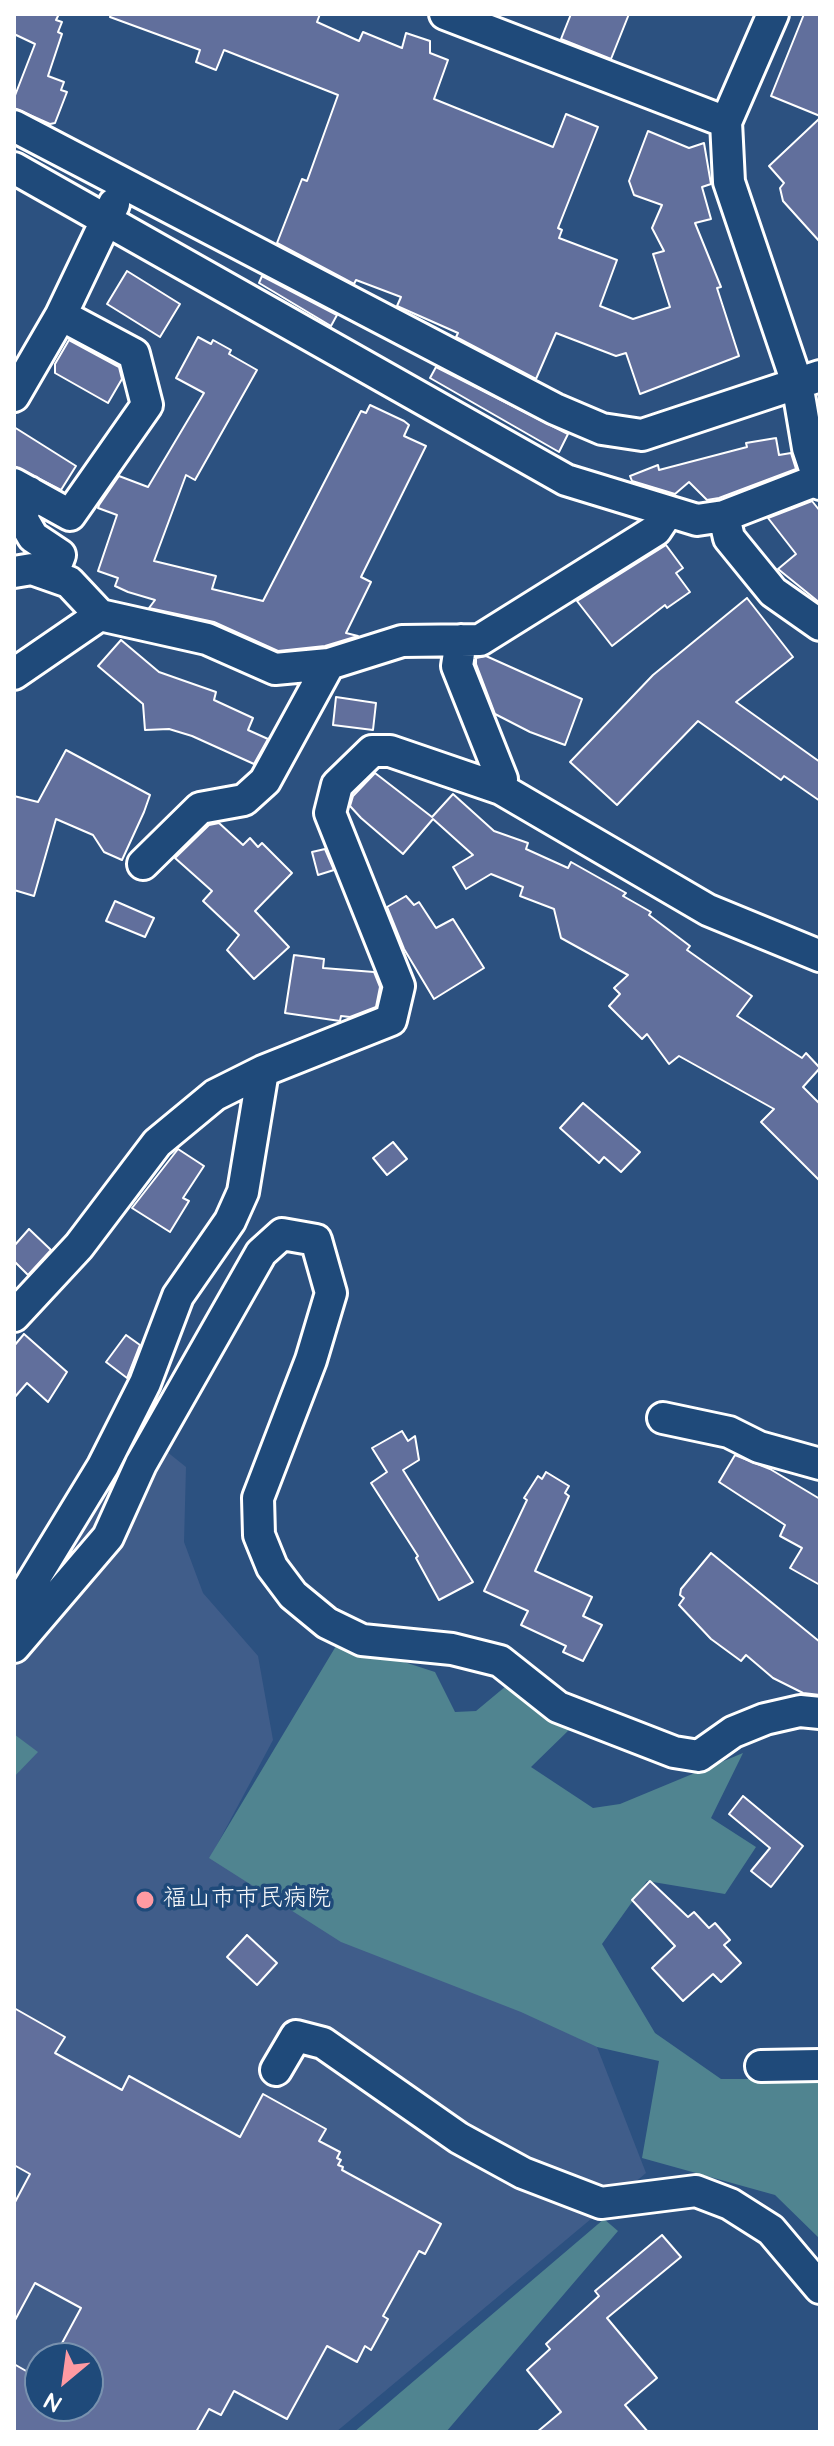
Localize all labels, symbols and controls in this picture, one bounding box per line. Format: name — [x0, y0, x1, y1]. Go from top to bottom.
place label: 福山市市民病院 — [163, 1886, 331, 1914]
marker: 福山市市民病院 — [134, 1889, 156, 1911]
north arrow — [24, 2342, 104, 2422]
text: N — [40, 2385, 67, 2419]

